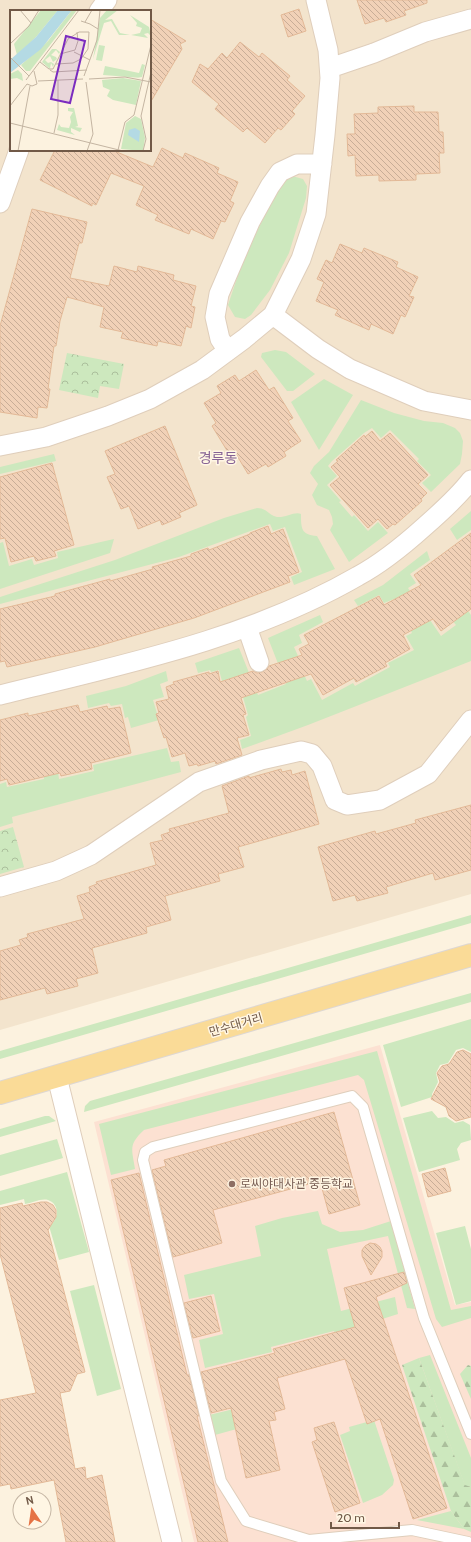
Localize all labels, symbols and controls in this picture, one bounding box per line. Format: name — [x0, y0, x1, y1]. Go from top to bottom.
inset map — [10, 10, 151, 151]
district label: 경루동 — [199, 449, 237, 467]
street label: 만수대거리 — [207, 1010, 264, 1039]
place label: 로씨야대사관 중등학교 — [240, 1176, 353, 1191]
marker: 로씨야대사관 중등학교 — [227, 1179, 237, 1189]
north arrow — [12, 1490, 52, 1530]
text: N — [24, 1493, 35, 1508]
scale bar — [331, 1504, 399, 1530]
text: 20 m — [337, 1510, 365, 1525]

